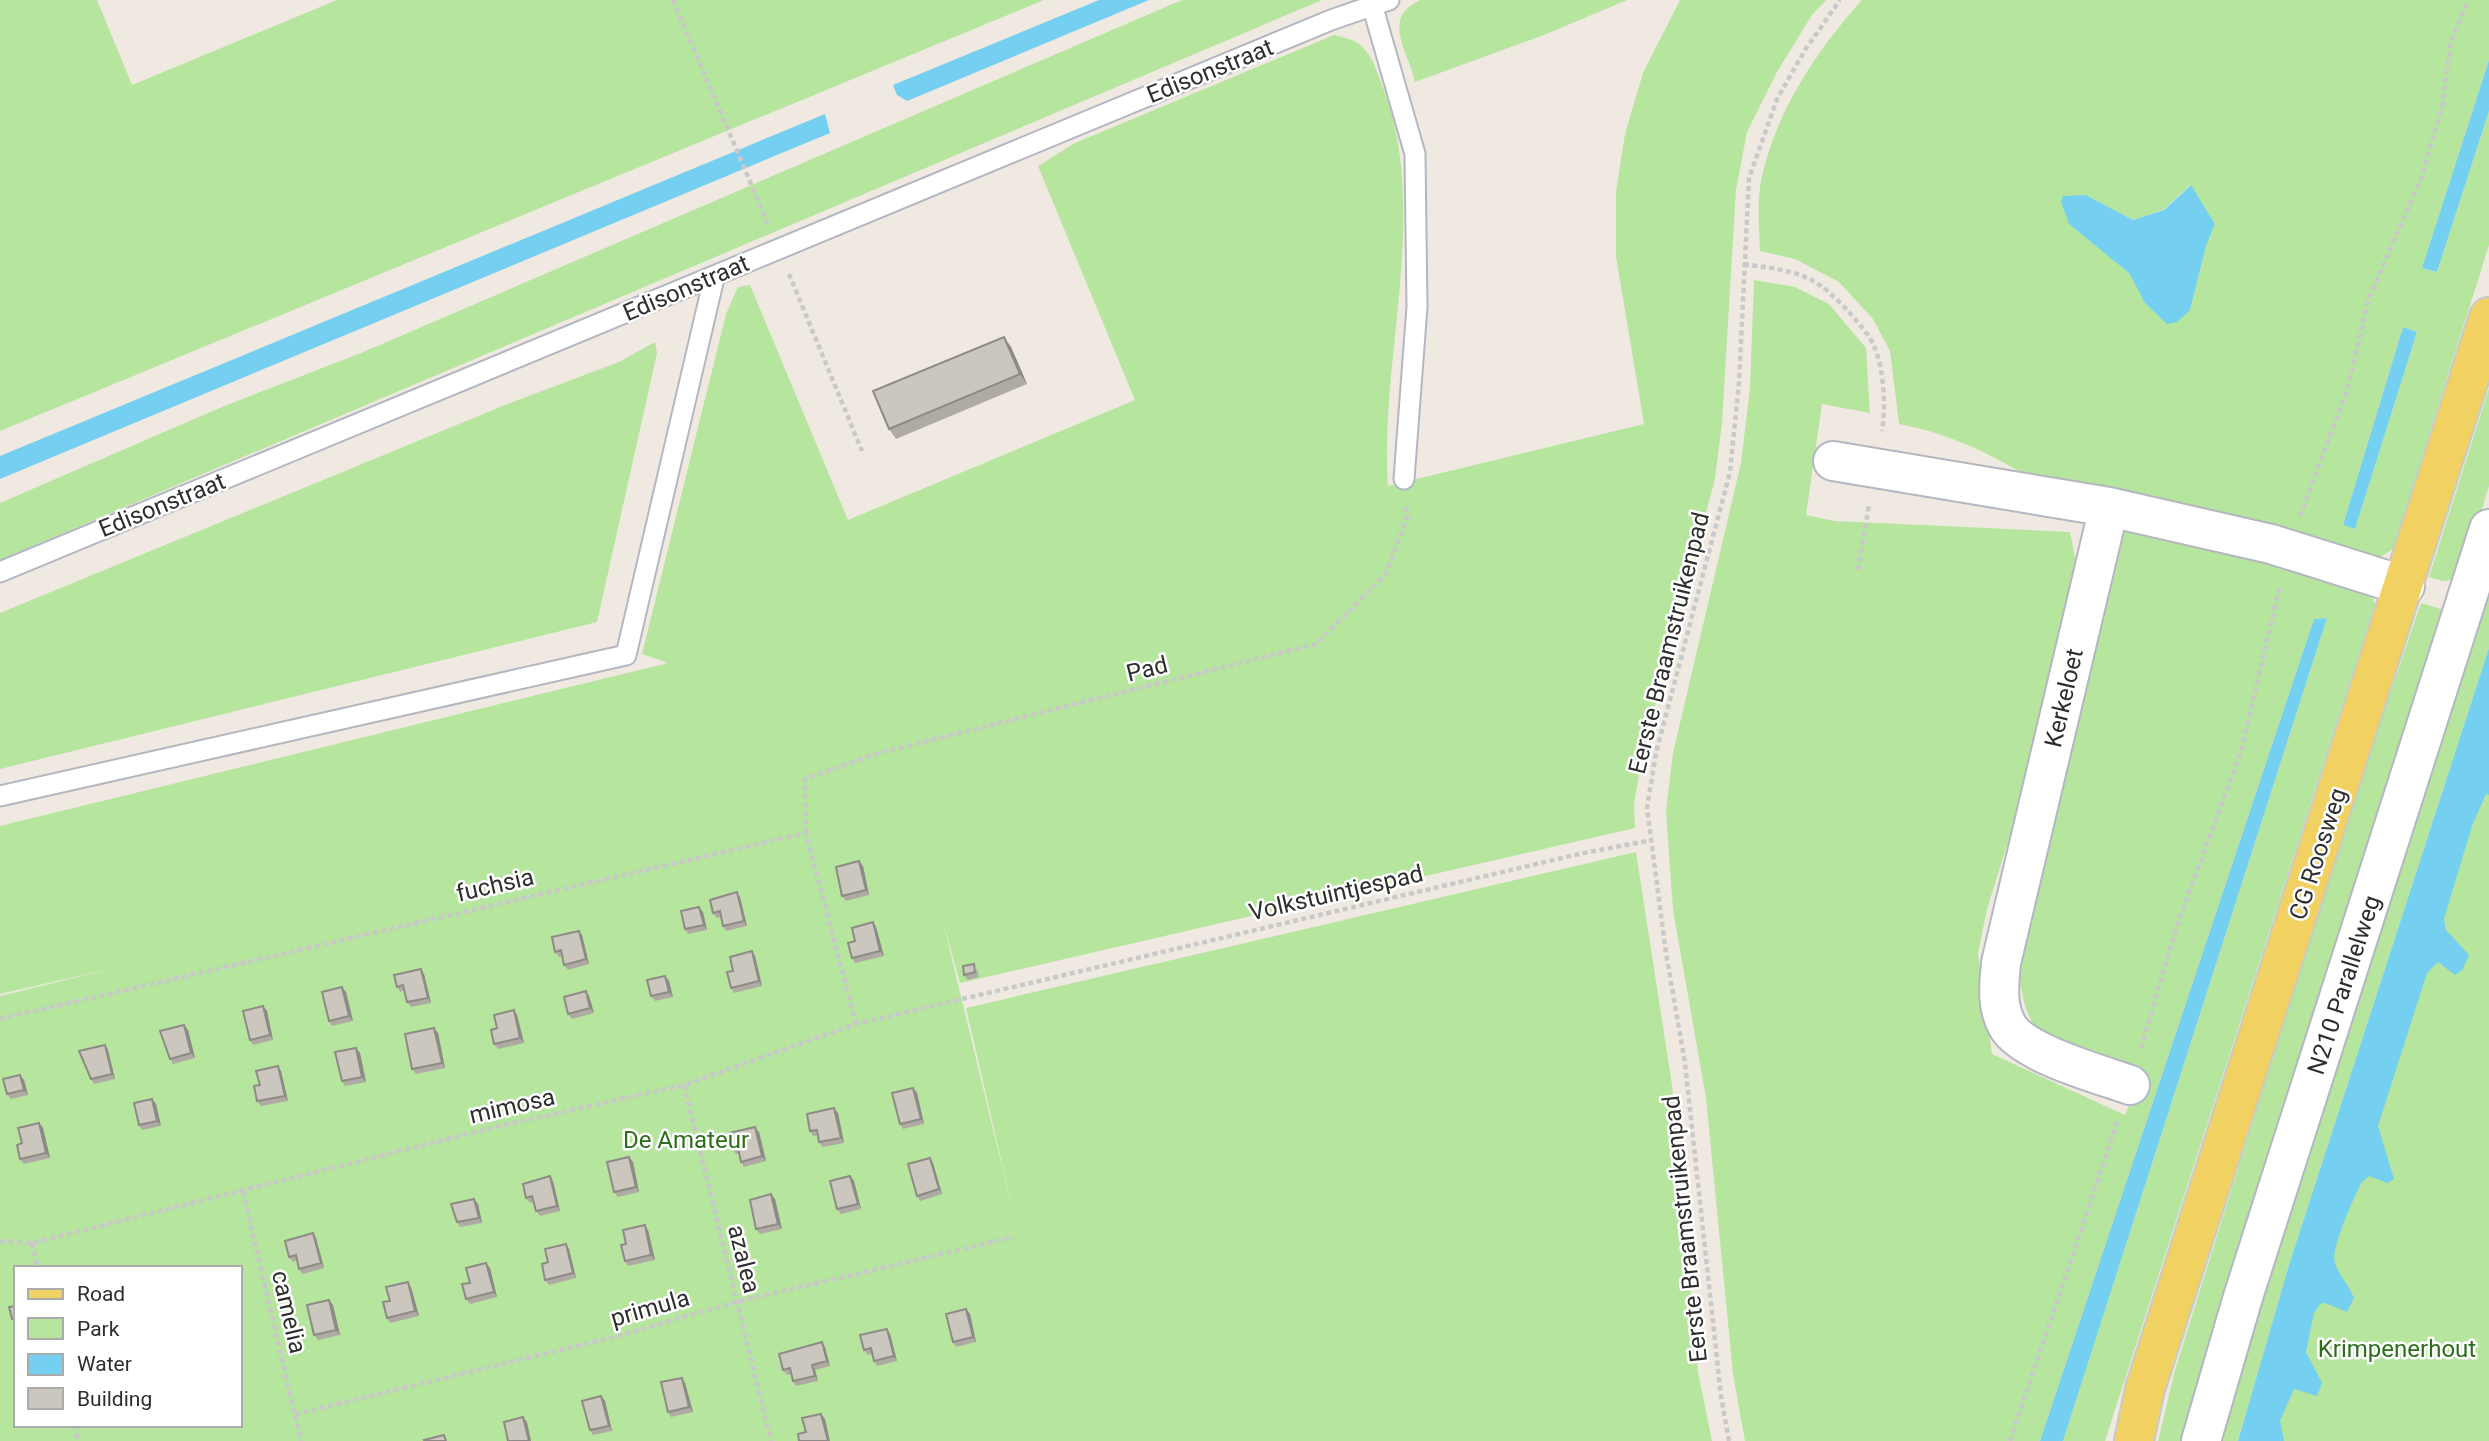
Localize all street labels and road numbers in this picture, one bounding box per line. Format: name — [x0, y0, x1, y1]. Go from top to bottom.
street label: Edisonstraat — [1143, 33, 1277, 109]
street label: Edisonstraat — [619, 249, 753, 327]
street label: Edisonstraat — [95, 467, 229, 543]
street label: Eerste Braamstruikenpad — [1623, 509, 1715, 777]
street label: Kerkeloet — [2039, 646, 2089, 750]
street label: Pad — [1123, 650, 1171, 688]
street label: CG Roosweg — [2284, 785, 2352, 923]
street label: Volkstuintjespad — [1246, 859, 1426, 927]
street label: fuchsia — [454, 863, 536, 907]
street label: N210 Parallelweg — [2302, 892, 2386, 1078]
street label: mimosa — [466, 1083, 558, 1129]
street label: Eerste Braamstruikenpad — [1657, 1094, 1713, 1364]
street label: azalea — [722, 1222, 766, 1296]
street label: camelia — [266, 1268, 312, 1356]
street label: primula — [607, 1283, 693, 1333]

